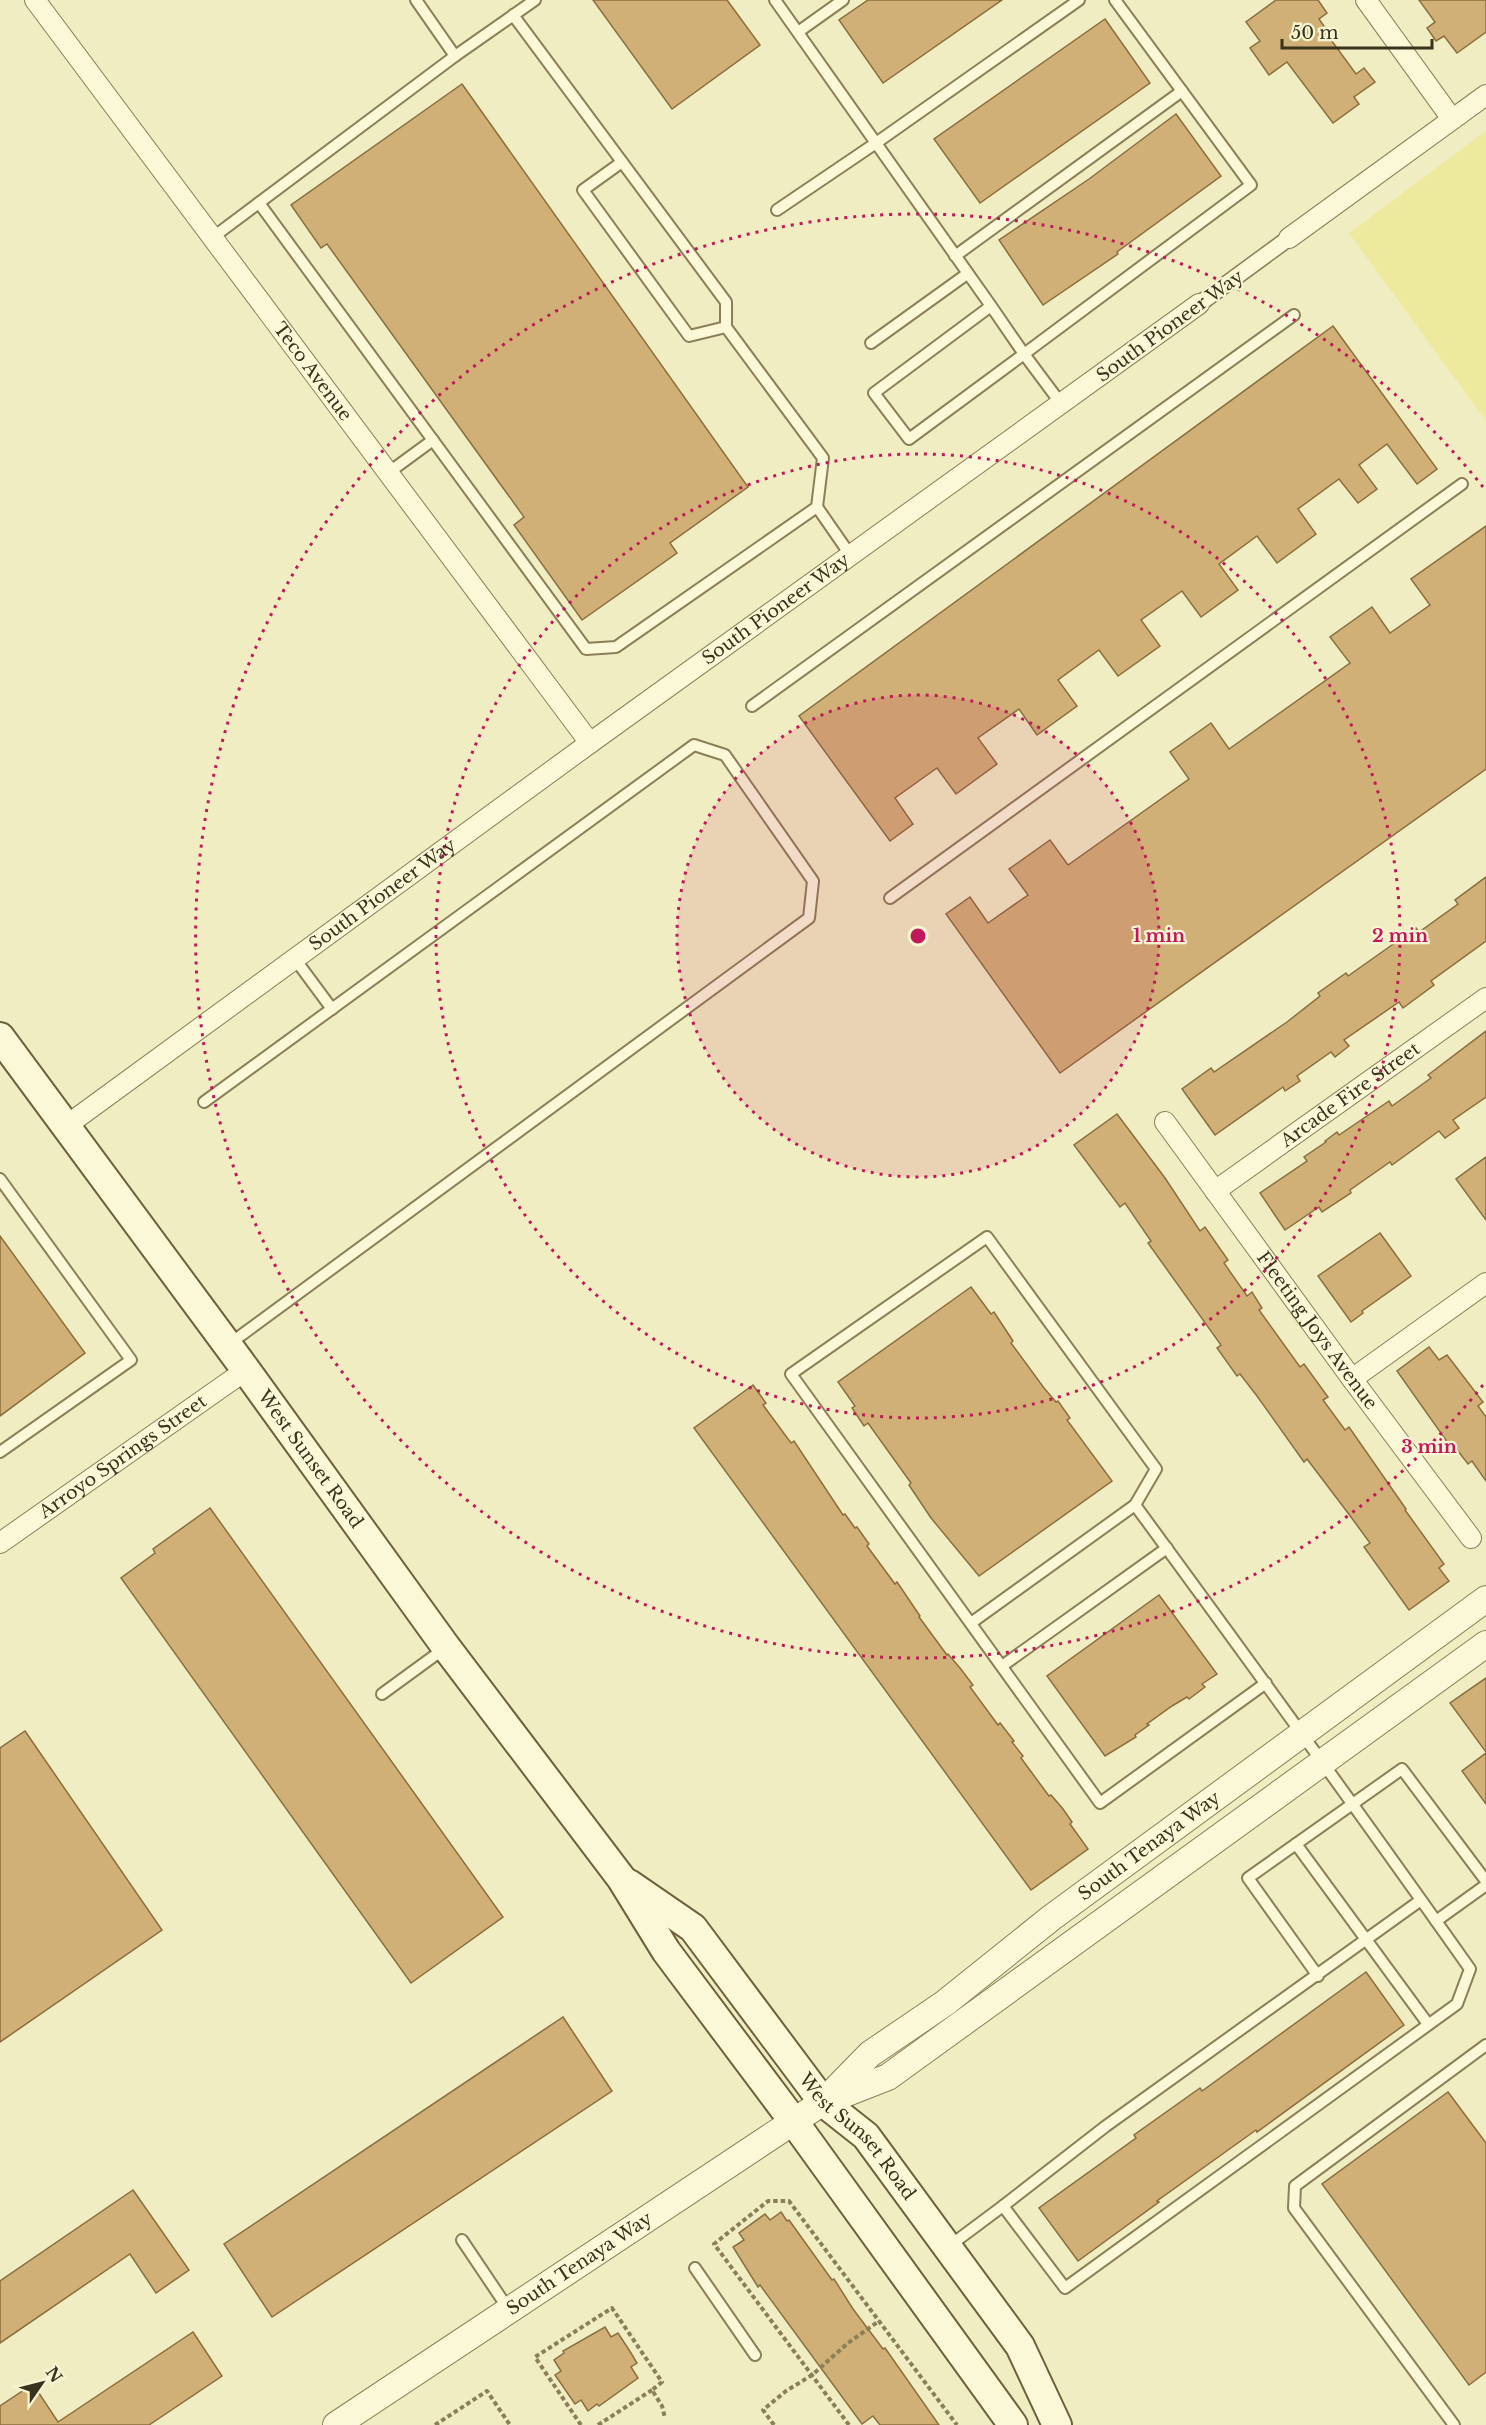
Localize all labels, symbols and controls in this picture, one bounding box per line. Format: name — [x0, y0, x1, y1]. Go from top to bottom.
scale bar — [1282, 12, 1432, 50]
text: 50 m — [1291, 22, 1339, 44]
street label: South Pioneer Way — [1092, 265, 1248, 387]
street label: Teco Avenue — [269, 318, 357, 425]
street label: South Pioneer Way — [698, 548, 854, 670]
street label: South Pioneer Way — [305, 833, 461, 956]
text: 1 min — [1133, 925, 1185, 947]
text: 2 min — [1372, 925, 1428, 947]
centre of rings — [908, 926, 928, 946]
street label: Arcade Fire Street — [1275, 1038, 1424, 1152]
street label: Fleeting Joys Avenue — [1252, 1247, 1382, 1414]
street label: West Sunset Road — [253, 1385, 368, 1532]
street label: Arroyo Springs Street — [34, 1390, 211, 1524]
text: 3 min — [1401, 1436, 1457, 1458]
street label: South Tenaya Way — [1074, 1786, 1225, 1905]
street label: West Sunset Road — [794, 2068, 920, 2204]
street label: South Tenaya Way — [502, 2207, 657, 2320]
north arrow — [12, 2353, 72, 2413]
text: N — [42, 2362, 67, 2386]

